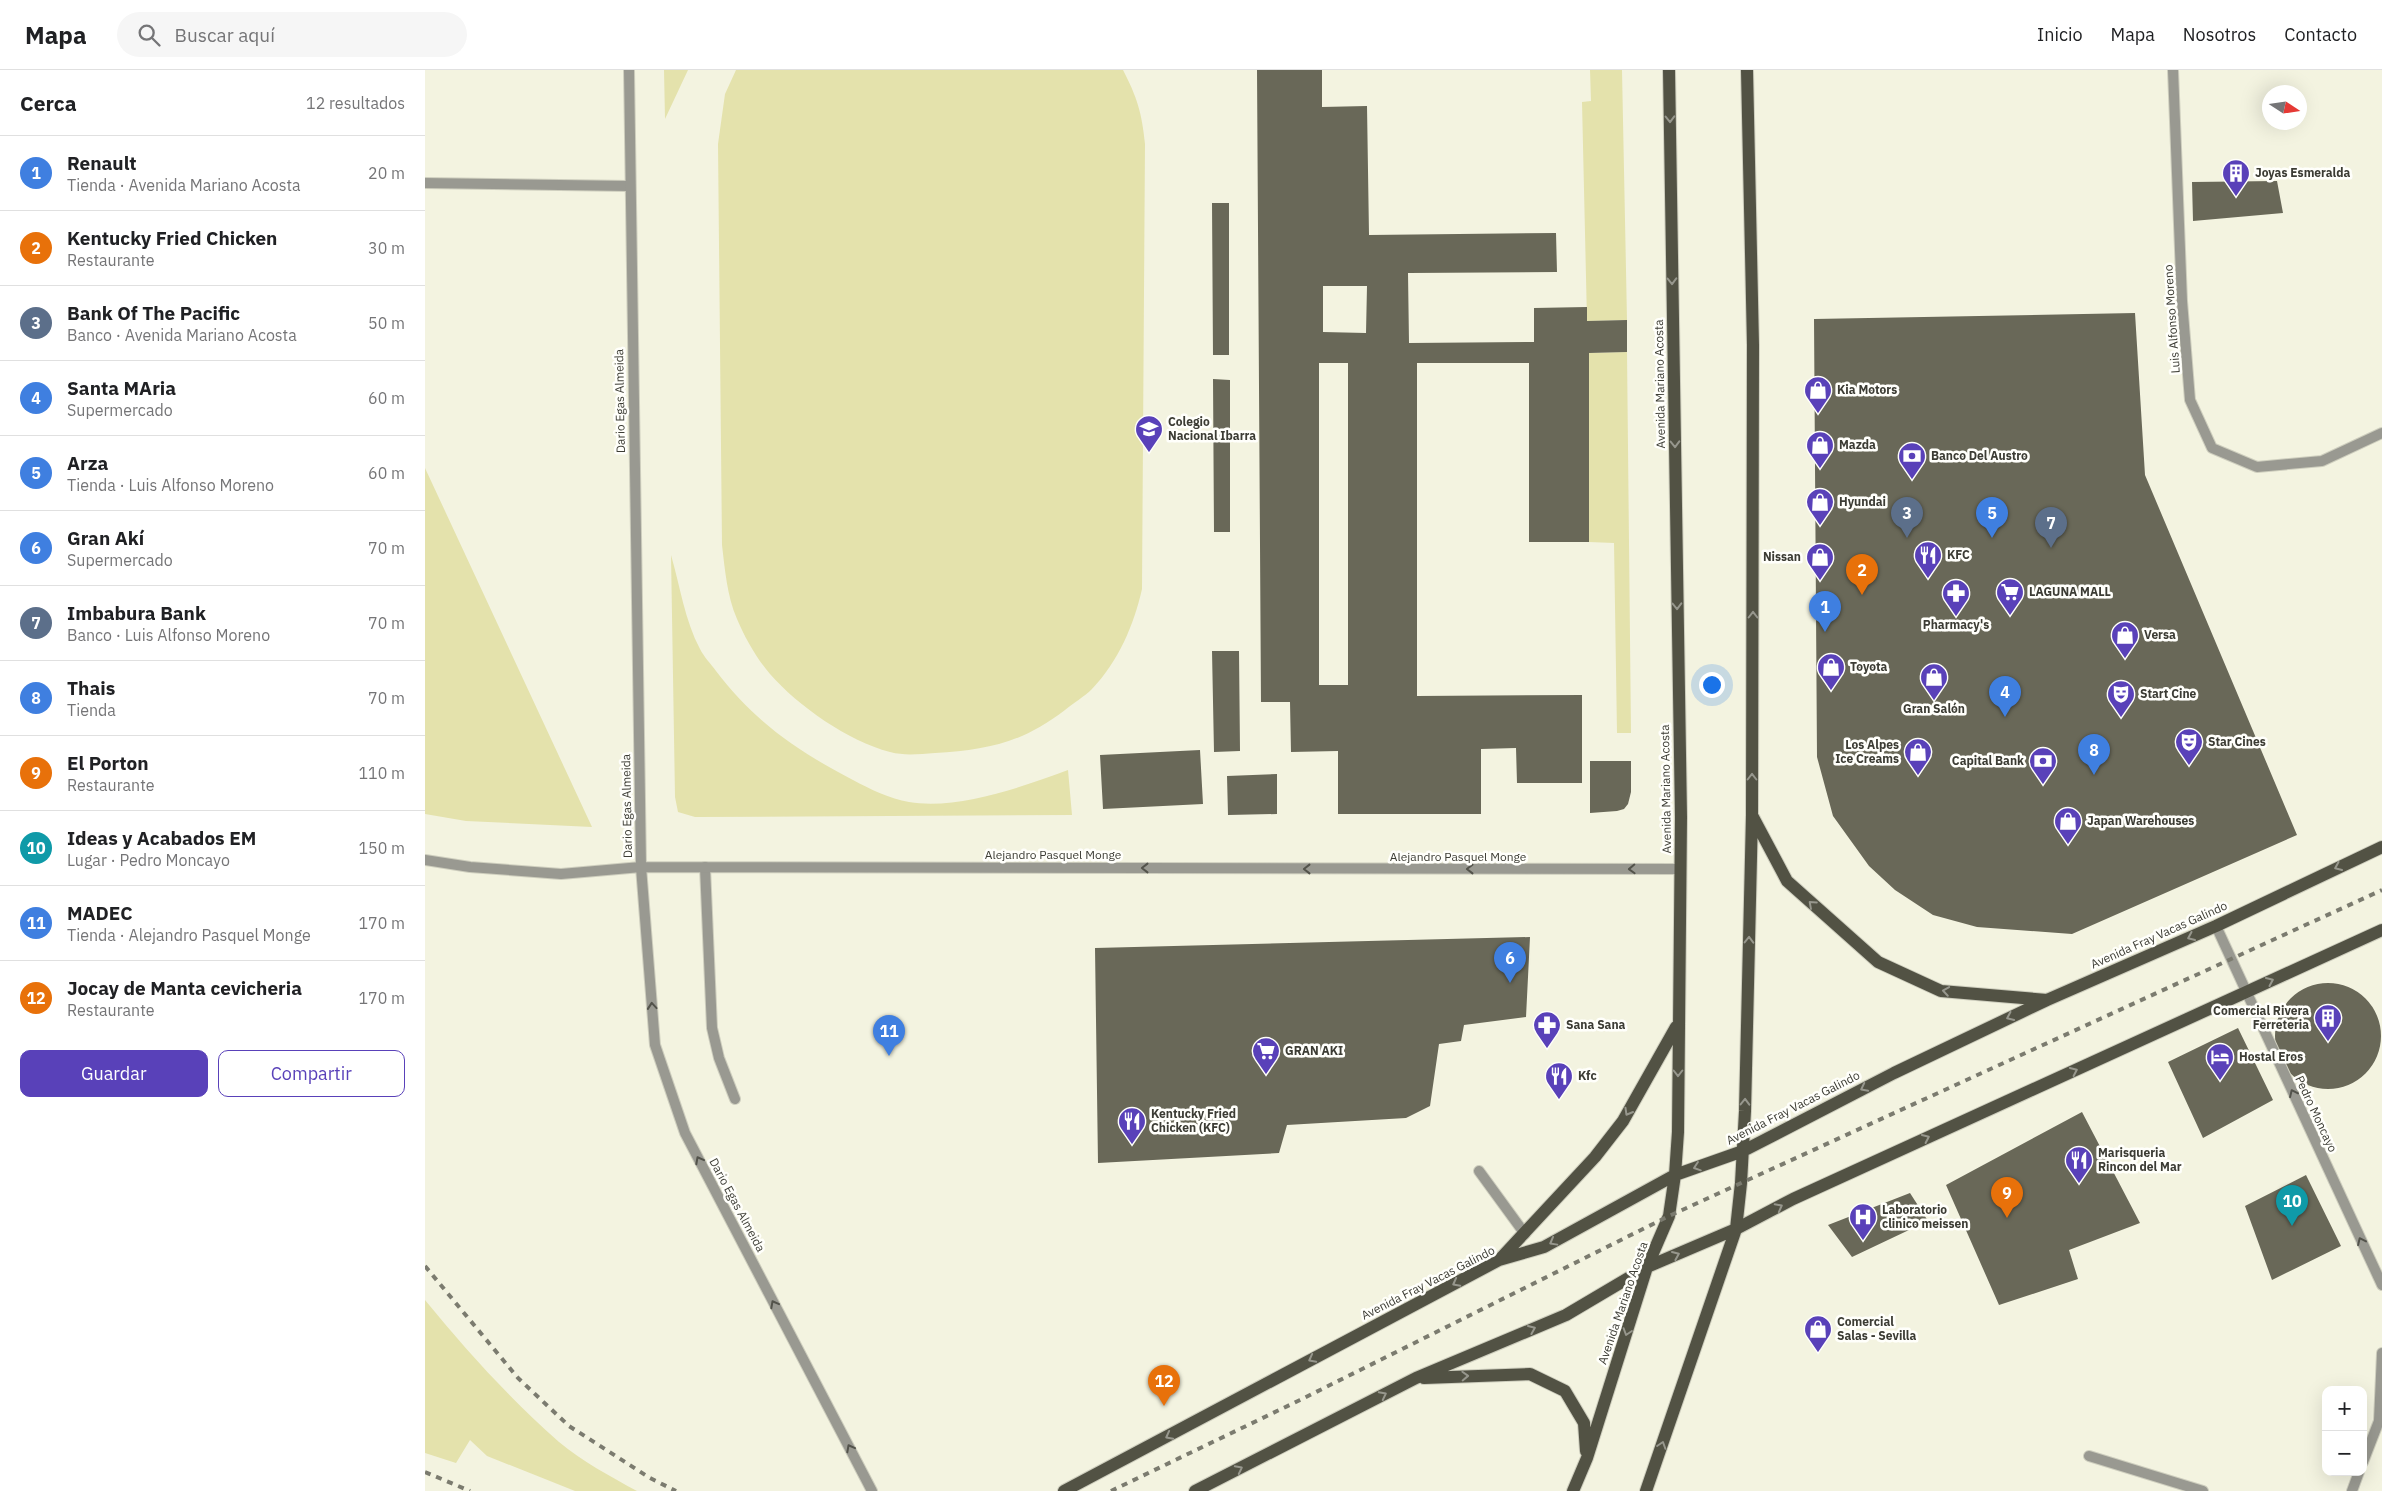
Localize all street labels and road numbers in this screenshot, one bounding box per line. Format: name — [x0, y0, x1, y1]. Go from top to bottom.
street label: Luis Alfonso Moreno — [2160, 264, 2183, 374]
street label: Avenida Mariano Acosta — [1651, 319, 1668, 449]
street label: Dario Egas Almeida — [611, 348, 628, 453]
street label: Avenida Mariano Acosta — [1657, 724, 1674, 854]
street label: Dario Egas Almeida — [618, 753, 635, 858]
street label: Alejandro Pasquel Monge — [985, 847, 1122, 862]
street label: Alejandro Pasquel Monge — [1390, 849, 1527, 864]
street label: Avenida Fray Vacas Galindo — [2088, 898, 2230, 971]
street label: Avenida Fray Vacas Galindo — [1724, 1067, 1862, 1148]
street label: Pedro Moncayo — [2292, 1073, 2341, 1155]
street label: Dario Egas Almeida — [706, 1155, 769, 1255]
street label: Avenida Mariano Acosta — [1594, 1239, 1651, 1366]
street label: Avenida Fray Vacas Galindo — [1359, 1242, 1497, 1323]

